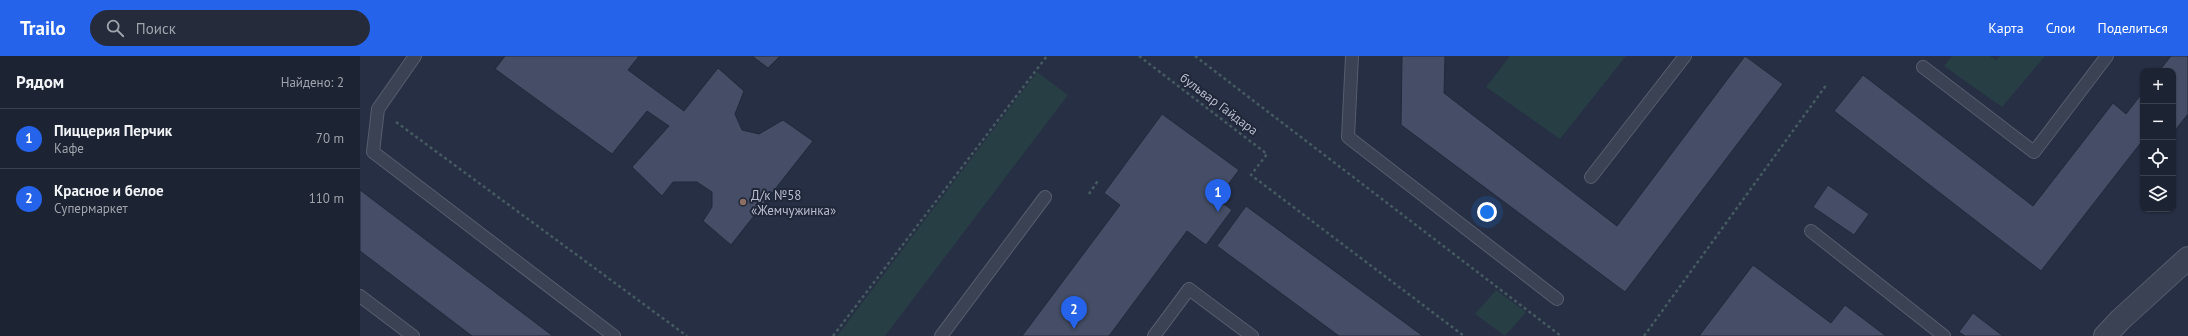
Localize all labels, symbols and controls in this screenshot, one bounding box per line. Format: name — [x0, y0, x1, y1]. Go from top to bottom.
search box — [90, 10, 370, 46]
text: Trailo — [20, 16, 66, 40]
icon: search — [104, 17, 126, 39]
text: Поиск — [136, 19, 176, 38]
text: Карта — [1988, 19, 2024, 37]
text: Слои — [2046, 19, 2075, 37]
text: Поделиться — [2097, 19, 2168, 37]
map controls — [2140, 68, 2176, 212]
button: + — [2140, 68, 2176, 104]
street label: бульвар Гайдара — [1177, 69, 1261, 139]
text: Рядом — [16, 71, 64, 93]
text: Найдено: 2 — [281, 74, 344, 91]
button: − — [2140, 104, 2176, 140]
text: Пиццерия Перчик — [54, 121, 172, 140]
text: 1 — [25, 130, 33, 147]
text: 70 m — [316, 130, 344, 147]
text: Кафе — [54, 140, 84, 157]
button: locate — [2140, 140, 2176, 176]
button: layers — [2140, 176, 2176, 212]
pin: 1 — [1205, 179, 1231, 212]
text: Красное и белое — [54, 181, 164, 200]
place label: Д/к №58 «Жемчужинка» — [751, 187, 836, 219]
text: 2 — [25, 190, 33, 207]
text: 110 m — [309, 190, 344, 207]
marker: Д/к №58 «Жемчужинка» — [738, 197, 748, 207]
text: Супермаркет — [54, 200, 128, 217]
your location — [1477, 202, 1497, 222]
pin: 2 — [1061, 296, 1087, 329]

